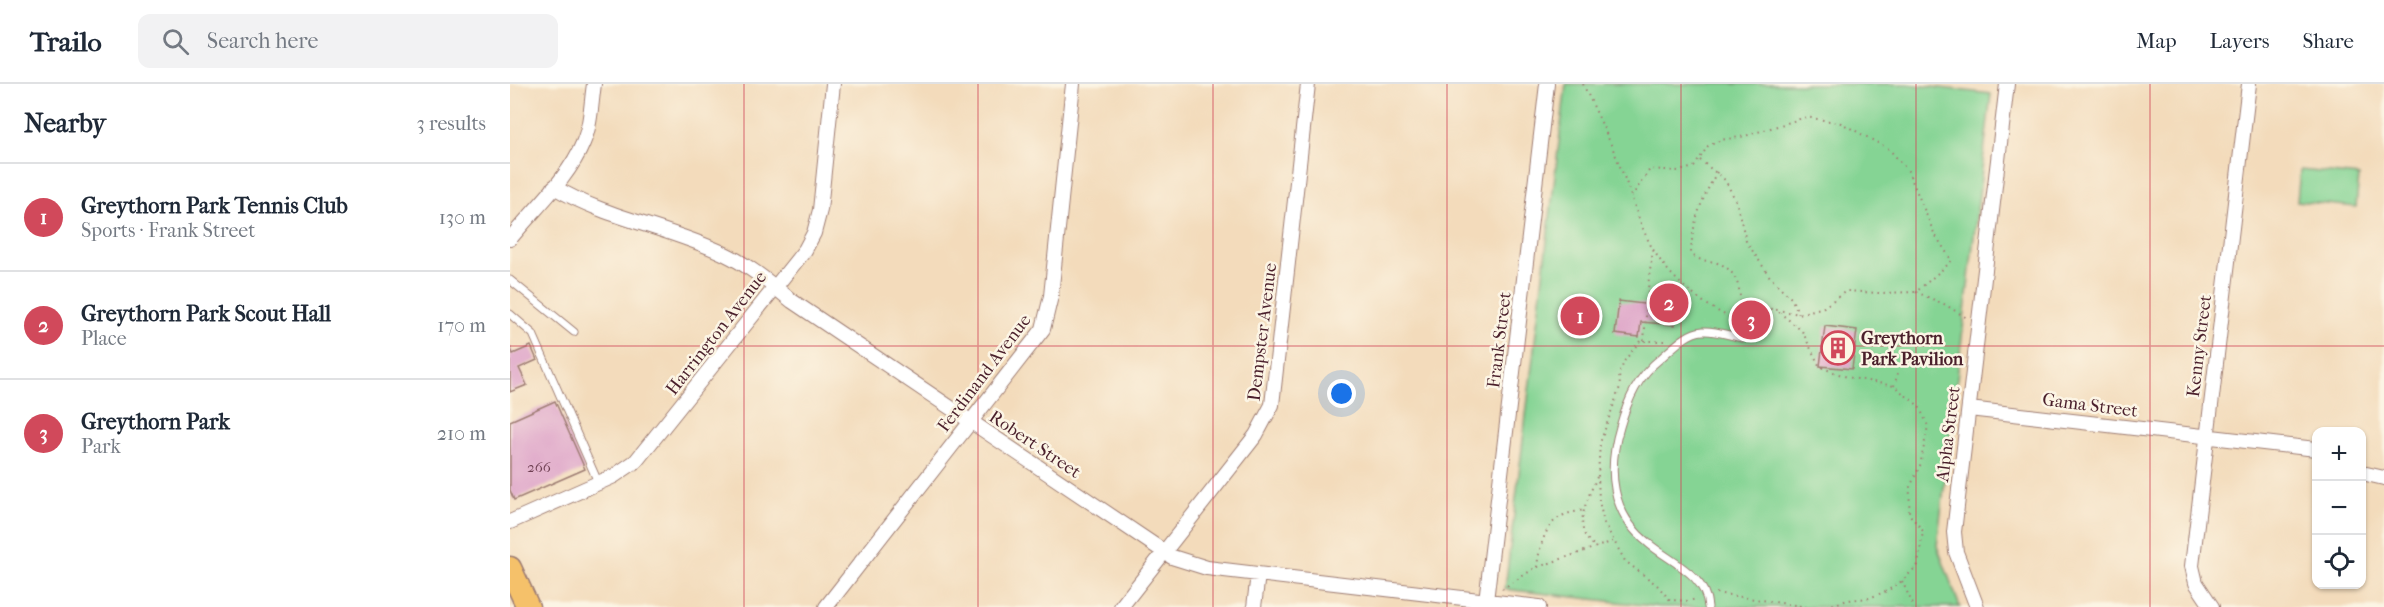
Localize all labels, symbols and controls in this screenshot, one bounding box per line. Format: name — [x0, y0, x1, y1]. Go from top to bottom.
search box — [138, 14, 558, 68]
text: Trailo — [30, 25, 102, 58]
icon: search — [159, 25, 192, 58]
text: Search here — [207, 28, 318, 54]
text: Map — [2136, 29, 2177, 53]
text: Layers — [2210, 29, 2269, 53]
text: Share — [2302, 29, 2354, 53]
text: Nearby — [24, 108, 106, 139]
text: 3 results — [417, 112, 486, 135]
text: Greythorn Park Tennis Club — [81, 193, 348, 219]
text: 1 — [40, 206, 47, 229]
text: 130 m — [439, 206, 486, 229]
text: Sports · Frank Street — [81, 219, 255, 242]
street label: Dempster Avenue — [1244, 262, 1281, 402]
street label: Harrington Avenue — [662, 267, 771, 399]
pin: 2 — [1650, 280, 1688, 326]
street label: Frank Street — [1483, 290, 1516, 389]
street label: Kenny Street — [2183, 293, 2216, 398]
pin: 1 — [1560, 294, 1600, 338]
pin: 3 — [1732, 298, 1770, 342]
text: Greythorn Park Scout Hall — [81, 301, 331, 327]
street label: Ferdinand Avenue — [933, 310, 1036, 436]
text: 2 — [38, 314, 49, 337]
text: 170 m — [437, 314, 486, 337]
text: Place — [81, 327, 127, 350]
place label: Greythorn Park Pavilion — [1861, 328, 1964, 370]
building icon: Greythorn Park Pavilion — [1820, 330, 1856, 366]
your location — [1327, 379, 1356, 408]
street label: Alpha Street — [1932, 385, 1965, 484]
street label: Gama Street — [2041, 389, 2139, 422]
street label: Robert Street — [985, 406, 1085, 483]
text: Greythorn Park — [81, 409, 230, 435]
text: 3 — [39, 422, 48, 445]
text: 210 m — [437, 422, 486, 445]
map controls — [2312, 427, 2366, 589]
button: + — [2312, 427, 2366, 481]
text: Park — [81, 435, 121, 458]
house number: 266 — [527, 458, 552, 476]
button: − — [2312, 481, 2366, 535]
button: locate — [2312, 535, 2366, 589]

